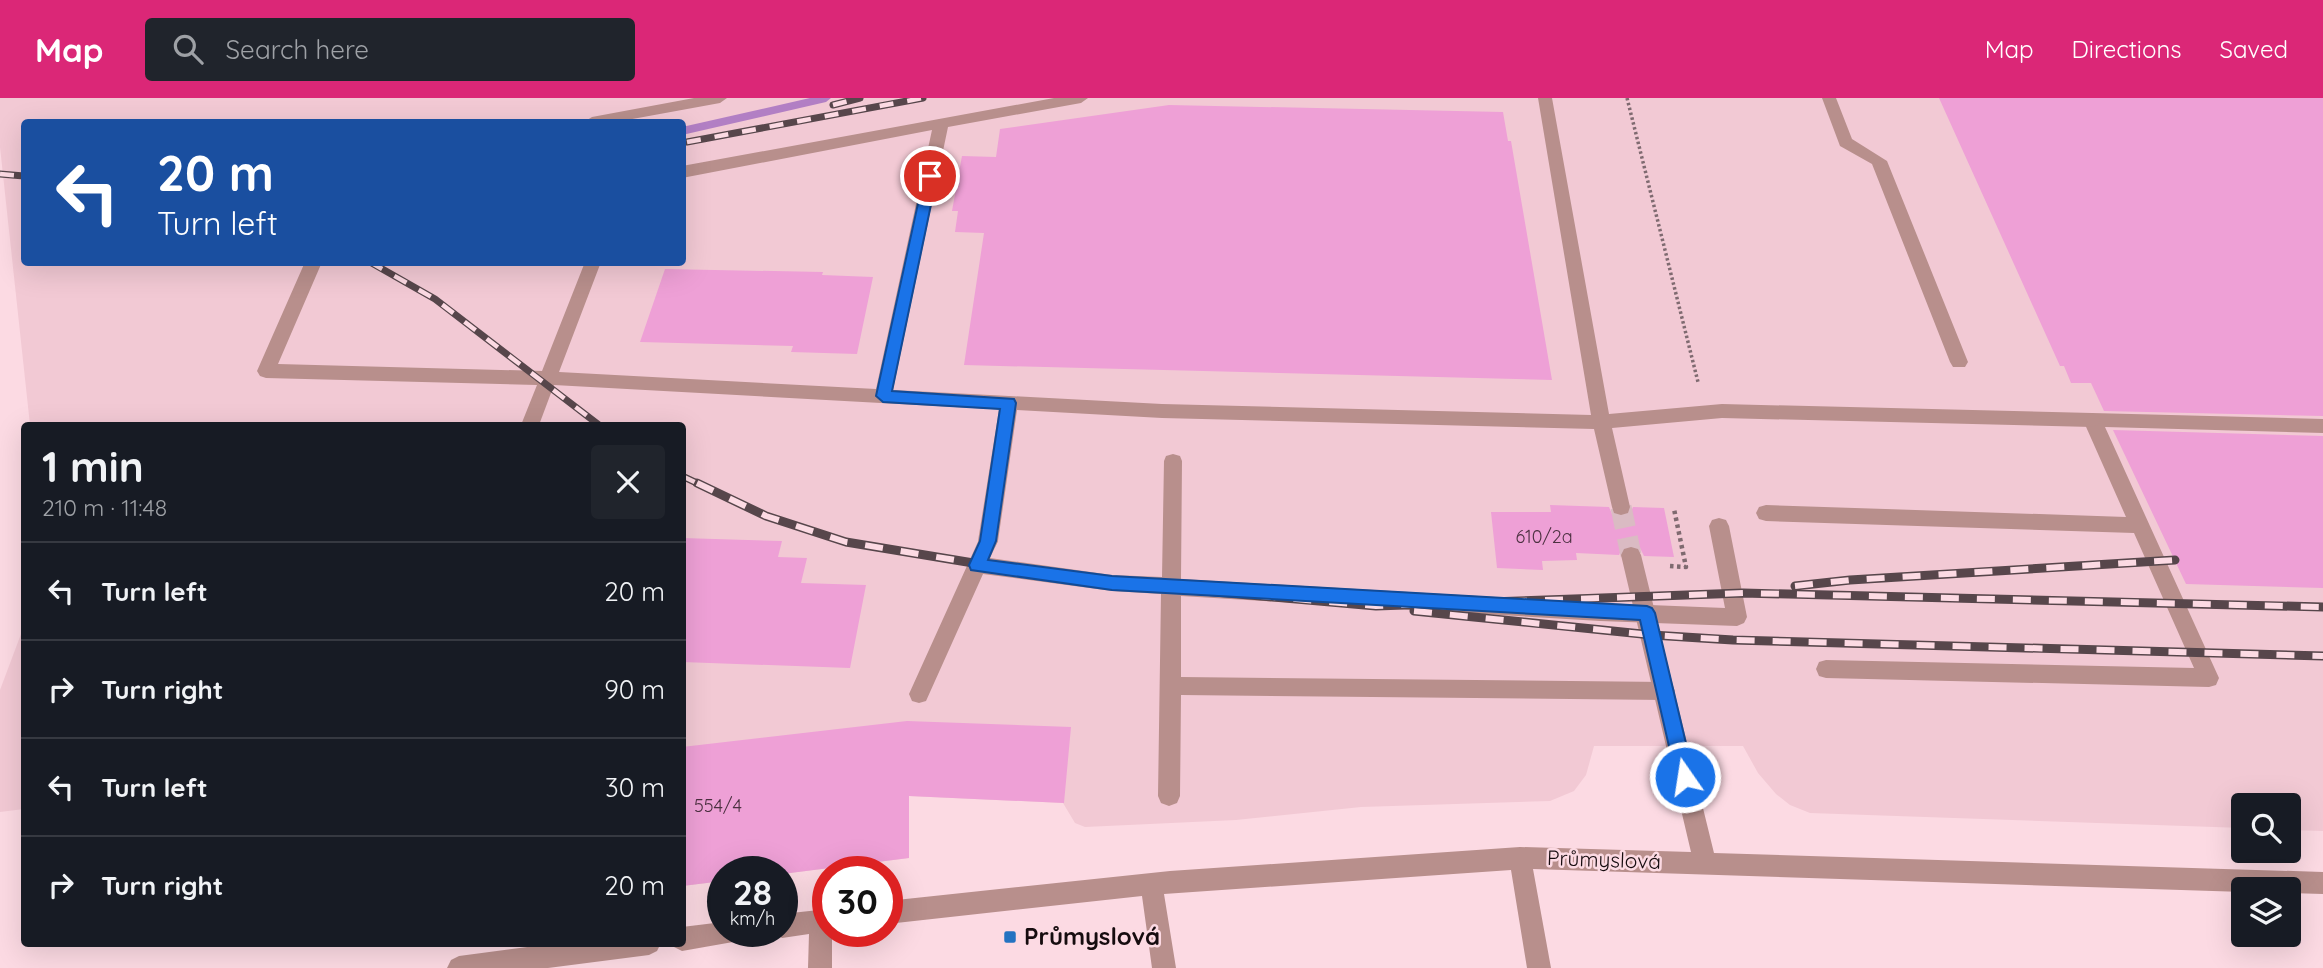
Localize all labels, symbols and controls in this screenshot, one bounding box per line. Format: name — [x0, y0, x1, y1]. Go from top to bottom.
search box — [145, 18, 635, 81]
text: Map — [35, 29, 103, 70]
icon: search — [169, 30, 207, 68]
text: Search here — [225, 33, 369, 66]
text: Map — [1985, 34, 2034, 64]
text: Directions — [2072, 34, 2182, 64]
text: Saved — [2220, 34, 2288, 64]
text: 20 m — [157, 142, 274, 203]
pin — [900, 146, 960, 206]
icon: left — [42, 147, 133, 238]
icon: arrive — [911, 157, 949, 195]
text: Turn left — [157, 203, 278, 243]
text: 1 min — [42, 440, 144, 493]
button: close — [591, 445, 665, 519]
text: 210 m · 11:48 — [42, 493, 167, 522]
house number: 610/2a — [1515, 525, 1573, 548]
icon: left — [42, 572, 80, 610]
text: Turn left — [101, 575, 208, 608]
text: 20 m — [604, 575, 665, 608]
icon: right — [42, 670, 80, 708]
text: Turn right — [101, 673, 223, 706]
text: 90 m — [604, 673, 665, 706]
position arrow — [1648, 740, 1722, 814]
icon: left — [42, 768, 80, 806]
text: Turn left — [101, 771, 208, 804]
text: 30 m — [605, 771, 665, 804]
map controls — [2231, 793, 2301, 947]
button: search — [2231, 793, 2301, 863]
house number: 554/4 — [694, 794, 742, 817]
street label: Průmyslová — [1547, 844, 1662, 874]
speed limit sign: 30 — [812, 856, 903, 947]
icon: right — [42, 866, 80, 904]
text: Turn right — [101, 869, 223, 902]
text: 20 m — [604, 869, 665, 902]
text: 28 — [733, 870, 772, 914]
button: layers — [2231, 877, 2301, 947]
text: km/h — [730, 907, 775, 930]
place label: Průmyslová — [1024, 921, 1160, 951]
marker: Průmyslová — [1002, 929, 1018, 945]

